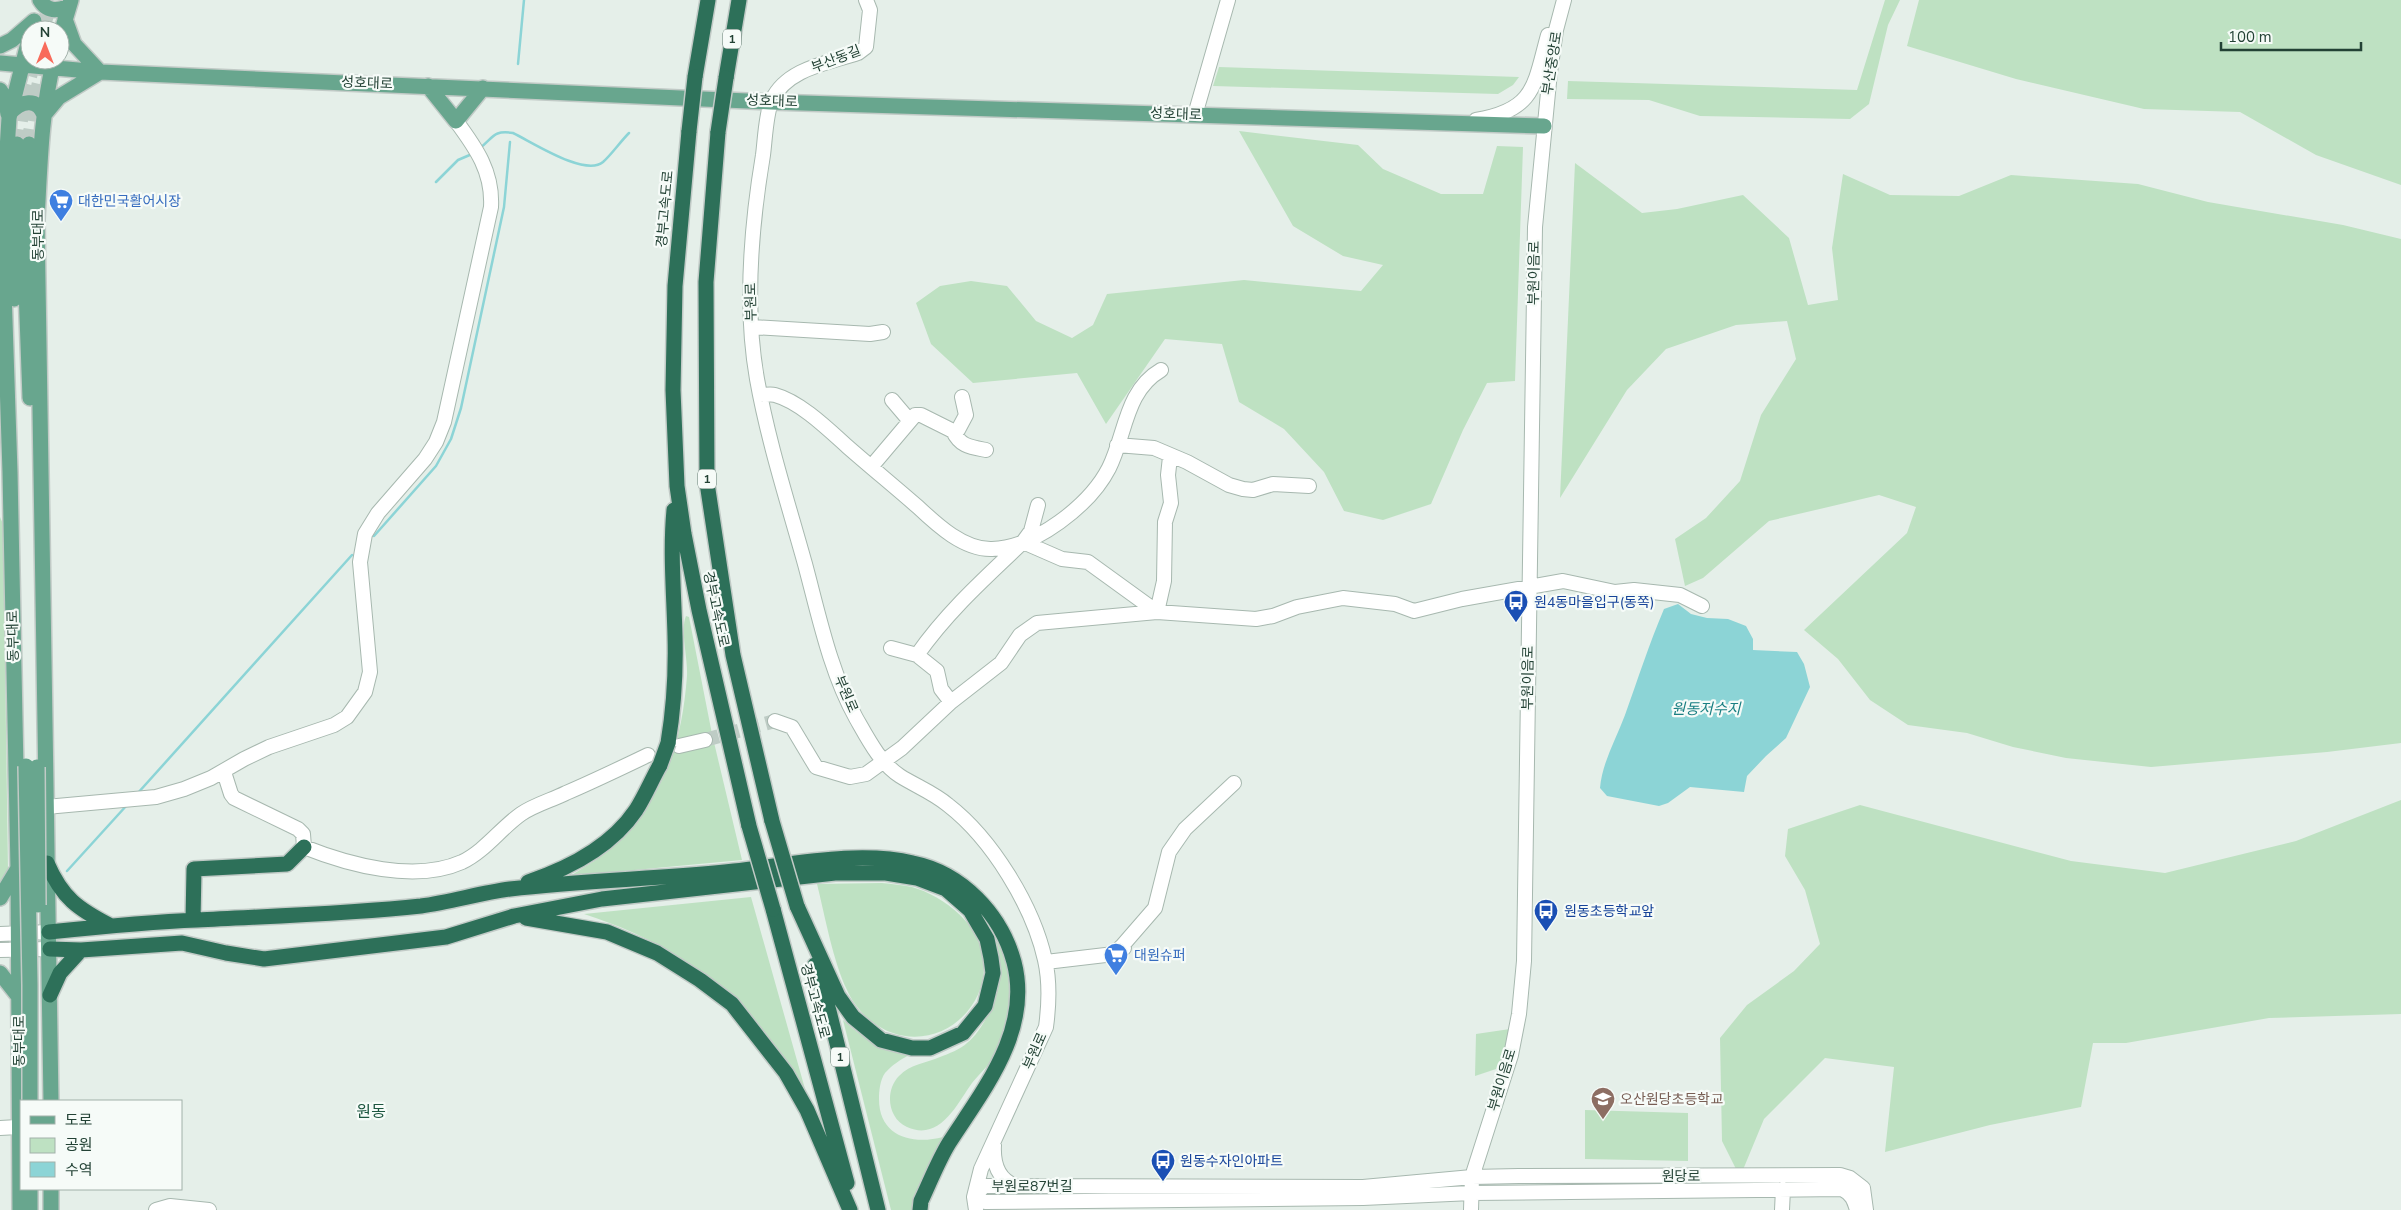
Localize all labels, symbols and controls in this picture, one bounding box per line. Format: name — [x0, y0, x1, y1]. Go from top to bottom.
north arrow — [20, 20, 70, 70]
scale bar — [2221, 20, 2361, 52]
text: N — [40, 23, 50, 42]
text: 100 m — [2228, 27, 2272, 47]
road number: 1 — [723, 30, 741, 48]
street label: 부산중앙로 — [1538, 30, 1566, 96]
street label: 부산동길 — [809, 41, 863, 77]
street label: 성호대로 — [341, 73, 393, 93]
street label: 성호대로 — [746, 91, 798, 111]
street label: 성호대로 — [1150, 104, 1202, 124]
street label: 경부고속도로 — [652, 170, 678, 248]
supermarket icon: 대한민국활어시장 — [48, 188, 74, 222]
place label: 대한민국활어시장 — [78, 192, 181, 211]
street label: 동부대로 — [29, 209, 48, 261]
street label: 부원이음로 — [1524, 241, 1544, 305]
street label: 부원로 — [741, 282, 761, 321]
road number: 1 — [698, 469, 716, 488]
street label: 경부고속도로 — [699, 569, 733, 649]
bus stop icon: 원4동마을입구(동쪽) — [1503, 589, 1529, 623]
place label: 원4동마을입구(동쪽) — [1534, 593, 1654, 612]
street label: 동부대로 — [3, 610, 23, 662]
street label: 부원이음로 — [1518, 646, 1538, 710]
street label: 부원로 — [830, 673, 862, 716]
water label: 원동저수지 — [1671, 699, 1742, 719]
bus stop icon: 원동초등학교앞 — [1533, 898, 1559, 932]
place label: 원동초등학교앞 — [1564, 902, 1654, 921]
supermarket icon: 대원슈퍼 — [1103, 942, 1129, 976]
place label: 대원슈퍼 — [1134, 946, 1186, 965]
street label: 경부고속도로 — [796, 961, 834, 1041]
street label: 동부대로 — [10, 1015, 29, 1067]
street label: 부원로 — [1018, 1029, 1052, 1073]
street label: 부원이음로 — [1483, 1046, 1521, 1114]
road number: 1 — [831, 1048, 849, 1066]
school or university icon: 오산원당초등학교 — [1590, 1086, 1616, 1120]
place label: 오산원당초등학교 — [1620, 1090, 1723, 1109]
legend — [20, 1100, 182, 1190]
district label: 원동 — [356, 1101, 386, 1123]
text: 도로 — [65, 1110, 93, 1130]
text: 공원 — [65, 1135, 93, 1155]
bus stop icon: 원동수자인아파트 — [1150, 1148, 1176, 1182]
place label: 원동수자인아파트 — [1180, 1152, 1283, 1171]
text: 수역 — [65, 1160, 93, 1180]
street label: 원당로 — [1662, 1167, 1700, 1186]
street label: 부원로87번길 — [991, 1177, 1073, 1196]

